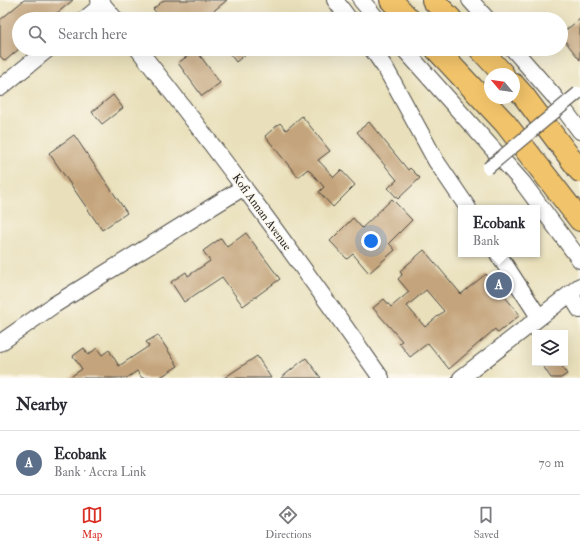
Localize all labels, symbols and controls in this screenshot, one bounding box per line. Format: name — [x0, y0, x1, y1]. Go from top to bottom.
search box — [12, 12, 568, 56]
icon: search — [26, 23, 48, 45]
text: Search here — [58, 25, 127, 44]
north arrow — [484, 68, 520, 104]
street label: Kofi Annan Avenue — [229, 171, 295, 254]
popup — [458, 205, 540, 257]
text: Ecobank — [473, 214, 525, 233]
your location — [361, 231, 381, 251]
text: Bank — [473, 233, 500, 249]
pin: A — [486, 270, 512, 300]
map controls — [532, 330, 568, 366]
button: layers — [532, 330, 568, 366]
text: Nearby — [16, 394, 67, 415]
text: Ecobank — [54, 445, 106, 464]
text: A — [25, 455, 33, 471]
text: 70 m — [539, 455, 564, 471]
text: Bank · Accra Link — [54, 464, 146, 480]
tab: Map — [81, 504, 103, 541]
tab: Directions — [265, 504, 312, 541]
tab: Saved — [474, 504, 499, 541]

